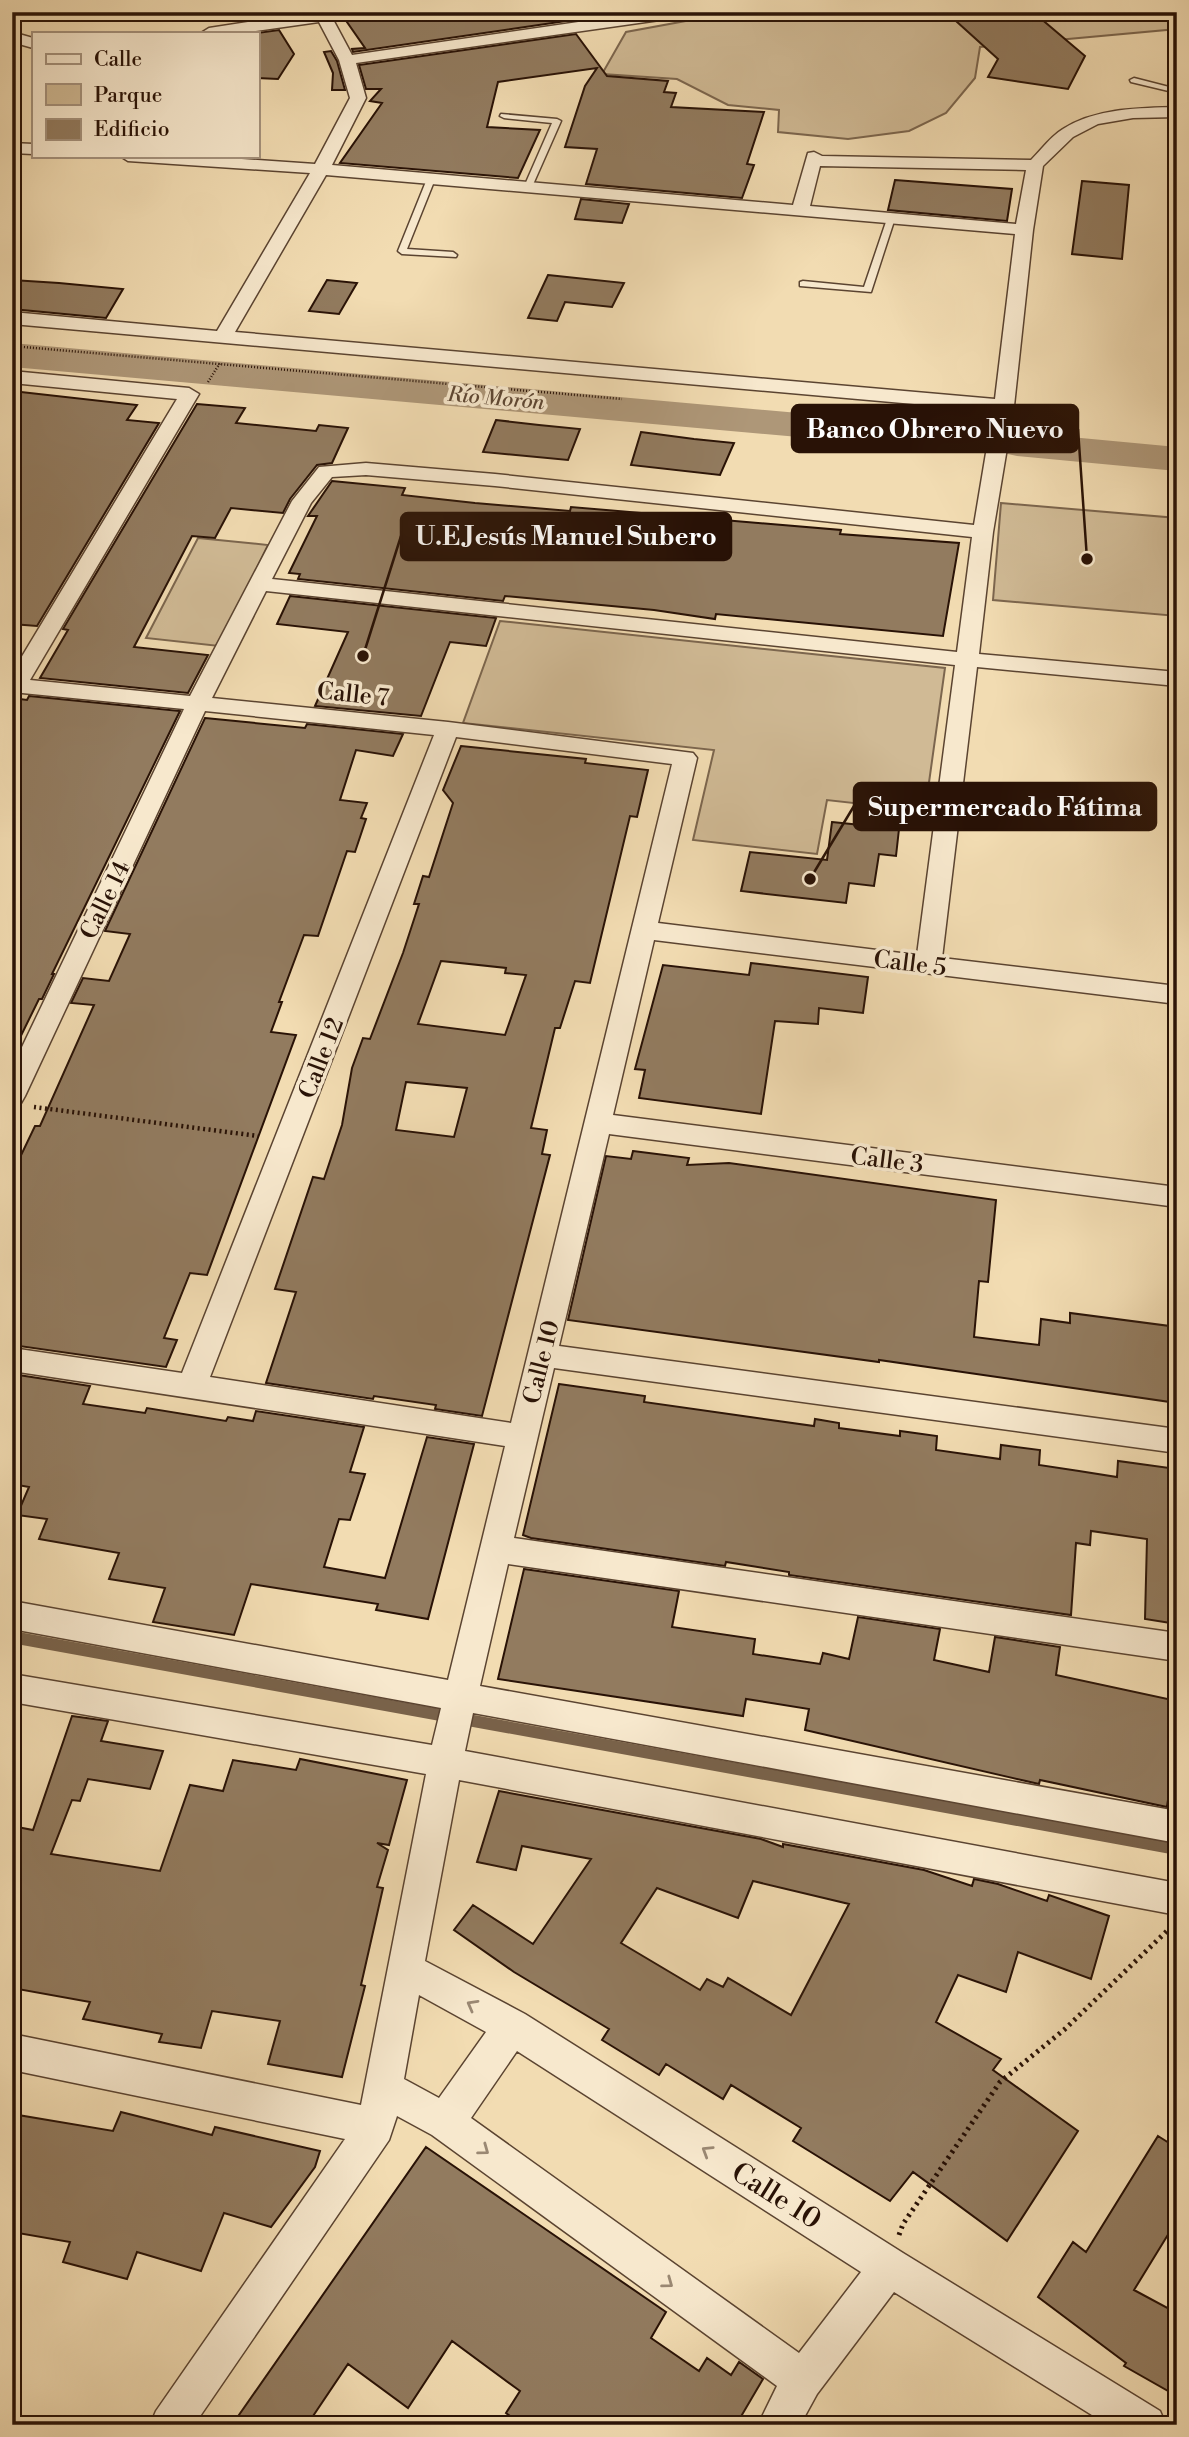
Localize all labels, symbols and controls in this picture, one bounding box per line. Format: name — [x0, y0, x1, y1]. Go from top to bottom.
legend — [32, 32, 259, 158]
text: Calle — [94, 47, 142, 73]
text: Parque — [94, 83, 162, 109]
text: Edificio — [94, 117, 170, 143]
water label: Río Morón — [445, 382, 546, 416]
callout: Banco Obrero Nuevo — [792, 405, 1078, 452]
text: Banco Obrero Nuevo — [806, 414, 1064, 446]
callout: U.E Jesús Manuel Subero — [401, 513, 731, 560]
text: U.E Jesús Manuel Subero — [415, 521, 717, 553]
street label: Calle 7 — [316, 676, 390, 714]
callout: Supermercado Fátima — [854, 783, 1156, 830]
text: Supermercado Fátima — [868, 792, 1143, 824]
street label: Calle 14 — [74, 856, 138, 945]
street label: Calle 5 — [872, 945, 948, 983]
street label: Calle 12 — [293, 1014, 351, 1103]
street label: Calle 3 — [849, 1142, 925, 1180]
street label: Calle 10 — [517, 1317, 567, 1407]
one-way arrow — [467, 2000, 480, 2013]
one-way arrow — [476, 2141, 489, 2154]
one-way arrow — [702, 2147, 715, 2159]
street label: Calle 10 — [725, 2155, 828, 2238]
one-way arrow — [660, 2274, 673, 2287]

